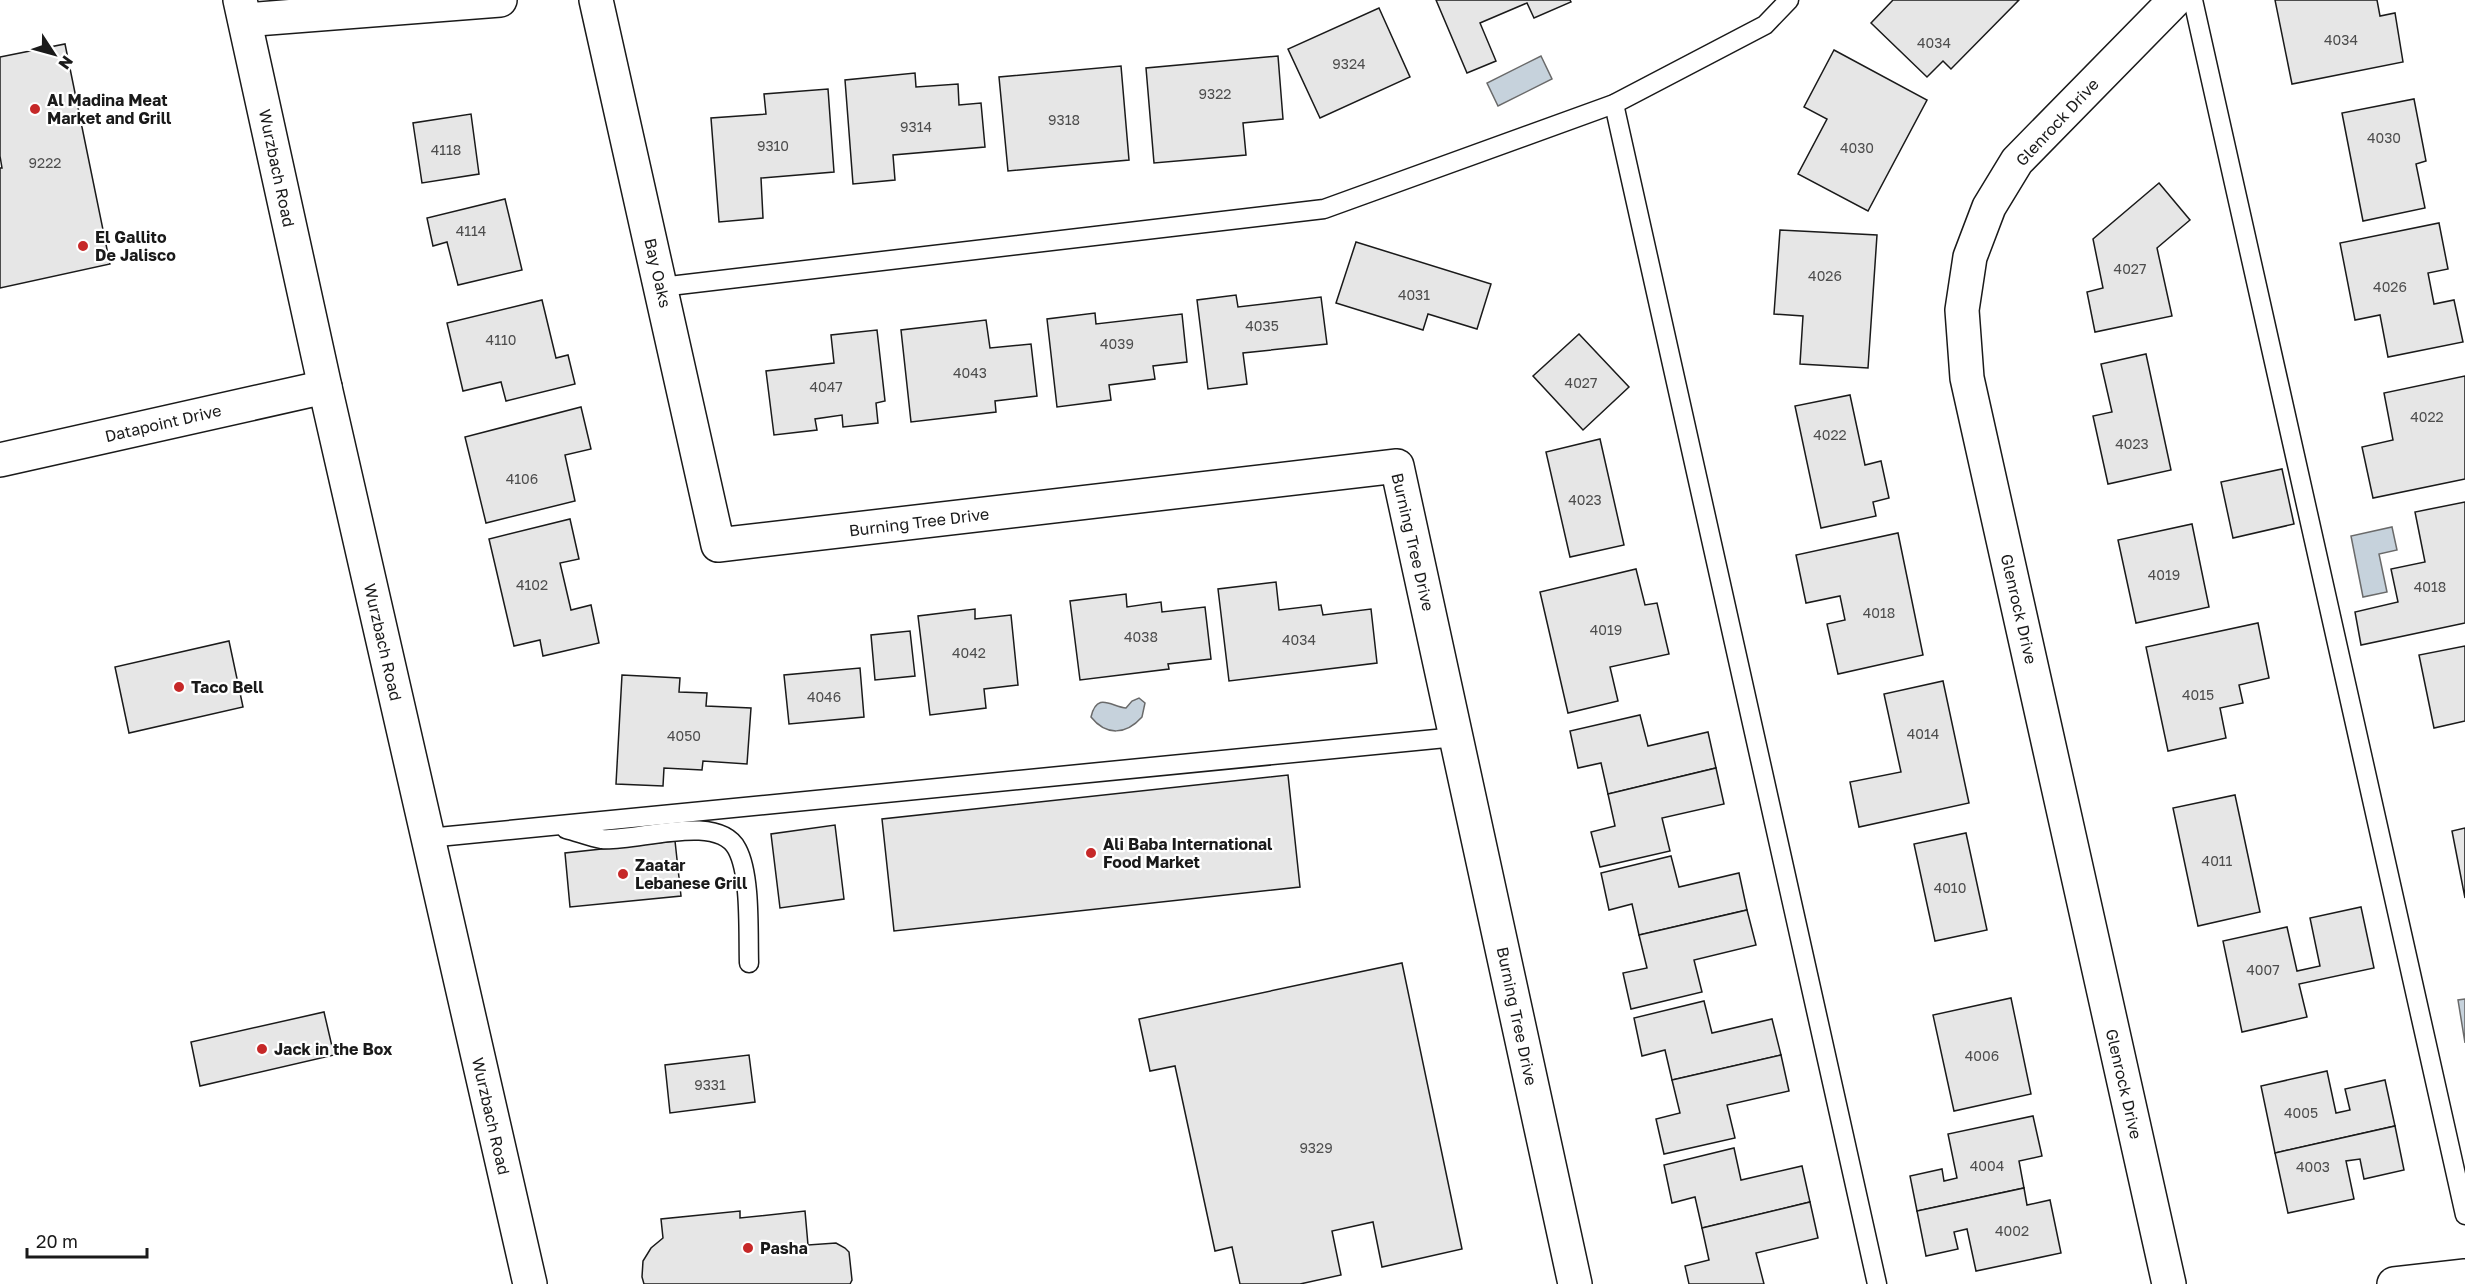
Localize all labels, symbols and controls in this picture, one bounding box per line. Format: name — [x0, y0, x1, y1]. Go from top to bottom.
north arrow — [24, 24, 84, 84]
house number: 4034 — [2324, 31, 2358, 48]
house number: 4034 — [1917, 34, 1951, 51]
text: N — [54, 52, 78, 74]
house number: 9324 — [1332, 55, 1366, 72]
street label: Glenrock Drive — [2011, 74, 2103, 170]
house number: 9322 — [1199, 85, 1231, 102]
place label: Al Madina Meat Market and Grill — [47, 90, 172, 128]
marker: Al Madina Meat Market and Grill — [28, 102, 42, 116]
street label: Wurzbach Road — [255, 107, 299, 229]
house number: 9318 — [1048, 111, 1080, 128]
house number: 9314 — [900, 118, 932, 135]
house number: 4030 — [2367, 129, 2401, 146]
house number: 9310 — [757, 137, 789, 154]
house number: 4030 — [1840, 139, 1874, 156]
house number: 4118 — [431, 141, 461, 158]
house number: 9222 — [29, 154, 61, 171]
house number: 4114 — [456, 222, 486, 239]
place label: El Gallito De Jalisco — [95, 227, 176, 265]
street label: Bay Oaks — [640, 236, 676, 310]
marker: El Gallito De Jalisco — [76, 239, 90, 253]
house number: 4027 — [2114, 260, 2146, 277]
house number: 4026 — [1808, 267, 1842, 284]
house number: 4026 — [2373, 278, 2407, 295]
house number: 4031 — [1398, 286, 1430, 303]
house number: 4035 — [1245, 317, 1279, 334]
house number: 4110 — [486, 331, 516, 348]
house number: 4039 — [1100, 335, 1134, 352]
house number: 4043 — [953, 364, 987, 381]
house number: 4027 — [1565, 374, 1597, 391]
house number: 4047 — [809, 378, 843, 395]
street label: Datapoint Drive — [103, 400, 223, 446]
house number: 4022 — [2410, 408, 2444, 425]
house number: 4022 — [1813, 426, 1847, 443]
house number: 4023 — [2115, 435, 2149, 452]
house number: 4106 — [506, 470, 538, 487]
street label: Burning Tree Drive — [1387, 471, 1439, 613]
house number: 4023 — [1568, 491, 1602, 508]
street label: Burning Tree Drive — [848, 503, 990, 541]
street label: Glenrock Drive — [1997, 552, 2041, 666]
house number: 4019 — [2148, 566, 2180, 583]
house number: 4102 — [516, 576, 548, 593]
house number: 4018 — [2414, 578, 2446, 595]
street label: Wurzbach Road — [360, 581, 406, 703]
house number: 4018 — [1863, 604, 1895, 621]
house number: 4019 — [1590, 621, 1622, 638]
house number: 4038 — [1124, 628, 1158, 645]
house number: 4034 — [1282, 631, 1316, 648]
house number: 4042 — [952, 644, 986, 661]
place label: Taco Bell — [191, 677, 264, 697]
marker: Taco Bell — [172, 680, 186, 694]
house number: 4015 — [2182, 686, 2214, 703]
house number: 4046 — [807, 688, 841, 705]
house number: 4014 — [1907, 725, 1939, 742]
house number: 4050 — [667, 727, 701, 744]
place label: Ali Baba International Food Market — [1103, 834, 1273, 872]
marker: Ali Baba International Food Market — [1084, 846, 1098, 860]
house number: 4011 — [2202, 852, 2233, 869]
place label: Zaatar Lebanese Grill — [635, 855, 748, 893]
marker: Zaatar Lebanese Grill — [616, 867, 630, 881]
house number: 4010 — [1934, 879, 1966, 896]
street label: Burning Tree Drive — [1493, 945, 1541, 1087]
house number: 4007 — [2246, 961, 2280, 978]
street label: Glenrock Drive — [2102, 1027, 2146, 1141]
place label: Jack in the Box — [274, 1039, 393, 1059]
marker: Jack in the Box — [255, 1042, 269, 1056]
house number: 4006 — [1965, 1047, 1999, 1064]
street label: Wurzbach Road — [468, 1055, 514, 1177]
house number: 9331 — [694, 1076, 726, 1093]
house number: 4005 — [2284, 1104, 2318, 1121]
house number: 9329 — [1299, 1139, 1333, 1156]
house number: 4004 — [1970, 1157, 2004, 1174]
house number: 4003 — [2296, 1158, 2330, 1175]
scale bar — [27, 1221, 147, 1259]
house number: 4002 — [1995, 1222, 2029, 1239]
text: 20 m — [36, 1230, 78, 1252]
place label: Pasha — [760, 1238, 808, 1258]
marker: Pasha — [741, 1241, 755, 1255]

